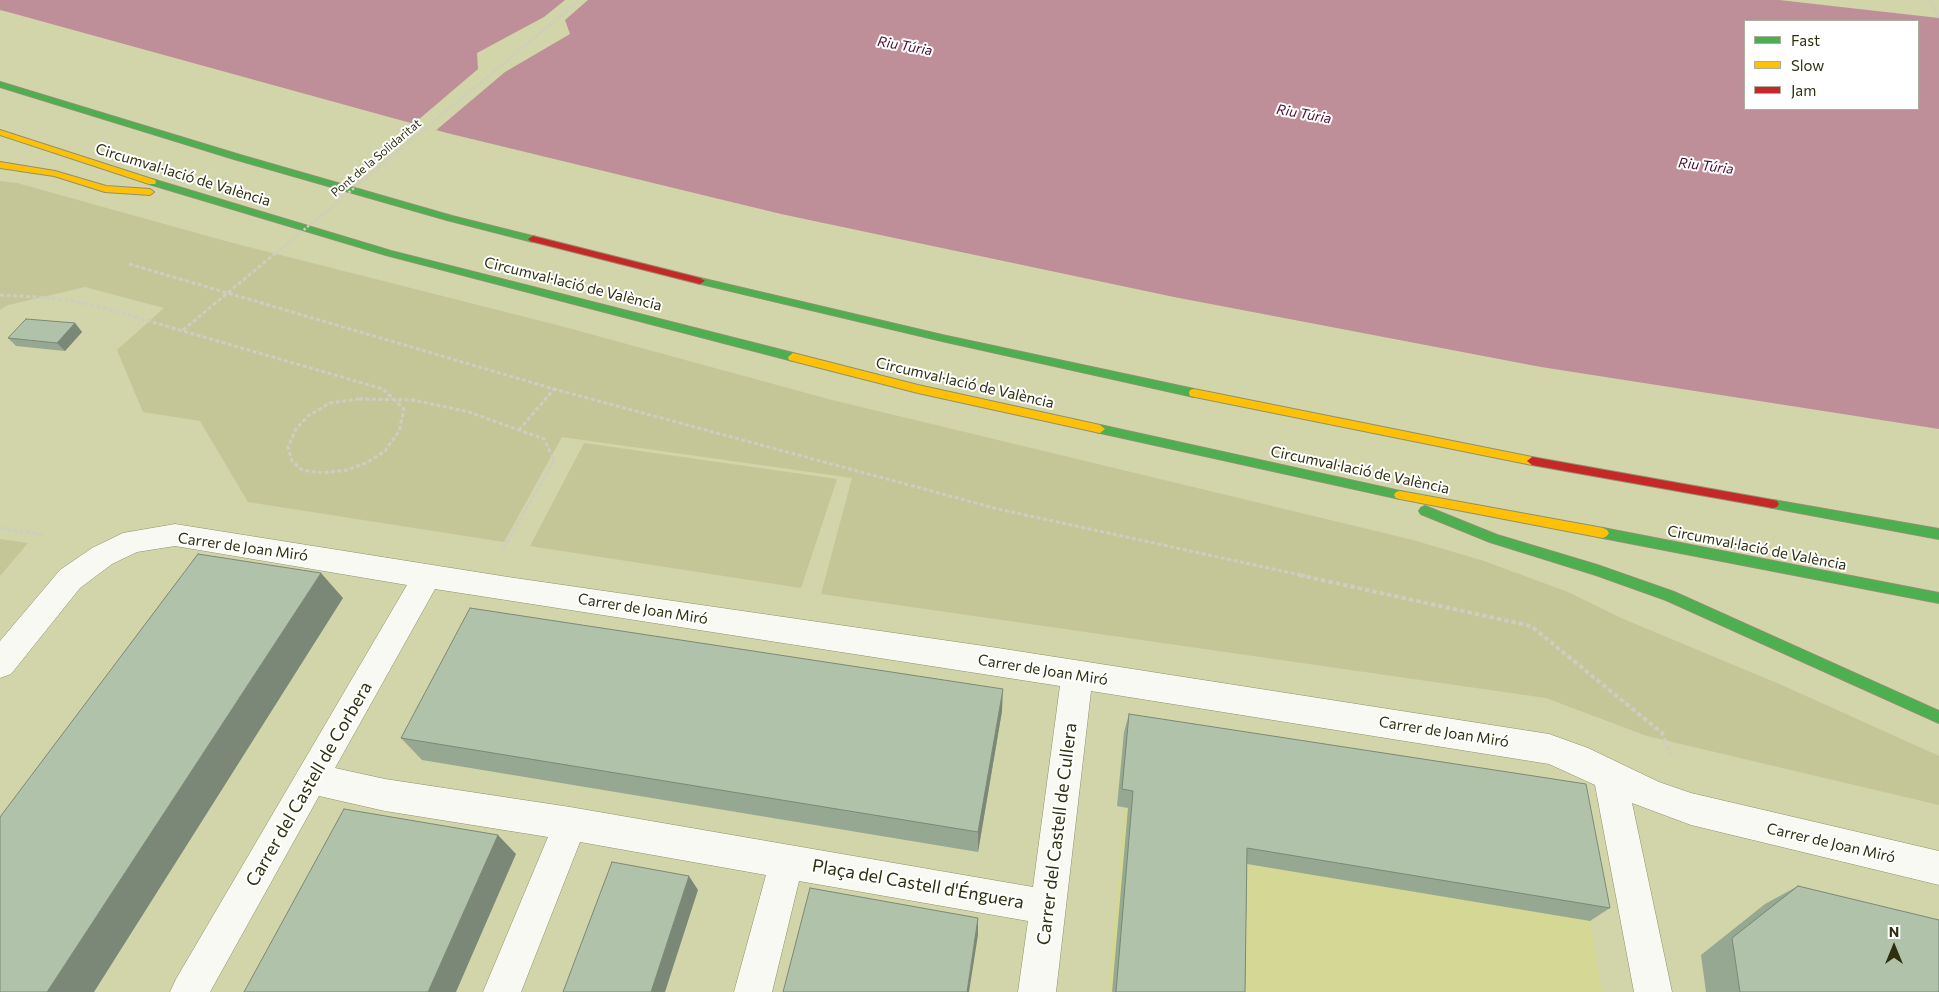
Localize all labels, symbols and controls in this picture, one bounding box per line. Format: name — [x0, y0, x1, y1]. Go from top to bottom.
legend — [1744, 20, 1919, 110]
text: Fast — [1791, 31, 1820, 49]
water label: Riu Túria — [876, 33, 934, 59]
text: Slow — [1791, 56, 1824, 74]
text: Jam — [1791, 81, 1816, 99]
water label: Riu Túria — [1275, 101, 1333, 127]
street label: Pont de la Solidaritat — [328, 116, 424, 200]
street label: Circumval·lació de València — [93, 140, 273, 210]
water label: Riu Túria — [1677, 154, 1735, 178]
street label: Circumval·lació de València — [482, 253, 664, 315]
street label: Circumval·lació de València — [874, 354, 1056, 412]
street label: Circumval·lació de València — [1269, 442, 1451, 498]
street label: Circumval·lació de València — [1666, 522, 1848, 574]
street label: Carrer de Joan Miró — [177, 529, 309, 565]
street label: Carrer de Joan Miró — [577, 590, 709, 628]
street label: Carrer de Joan Miró — [977, 651, 1109, 689]
street label: Carrer del Castell de Corbera — [241, 678, 377, 890]
street label: Carrer de Joan Miró — [1378, 713, 1510, 751]
street label: Carrer del Castell de Cullera — [1033, 722, 1081, 946]
street label: Carrer de Joan Miró — [1765, 819, 1897, 867]
street label: Plaça del Castell d'Énguera — [810, 855, 1026, 913]
north arrow — [1869, 922, 1919, 972]
text: N — [1889, 923, 1899, 940]

